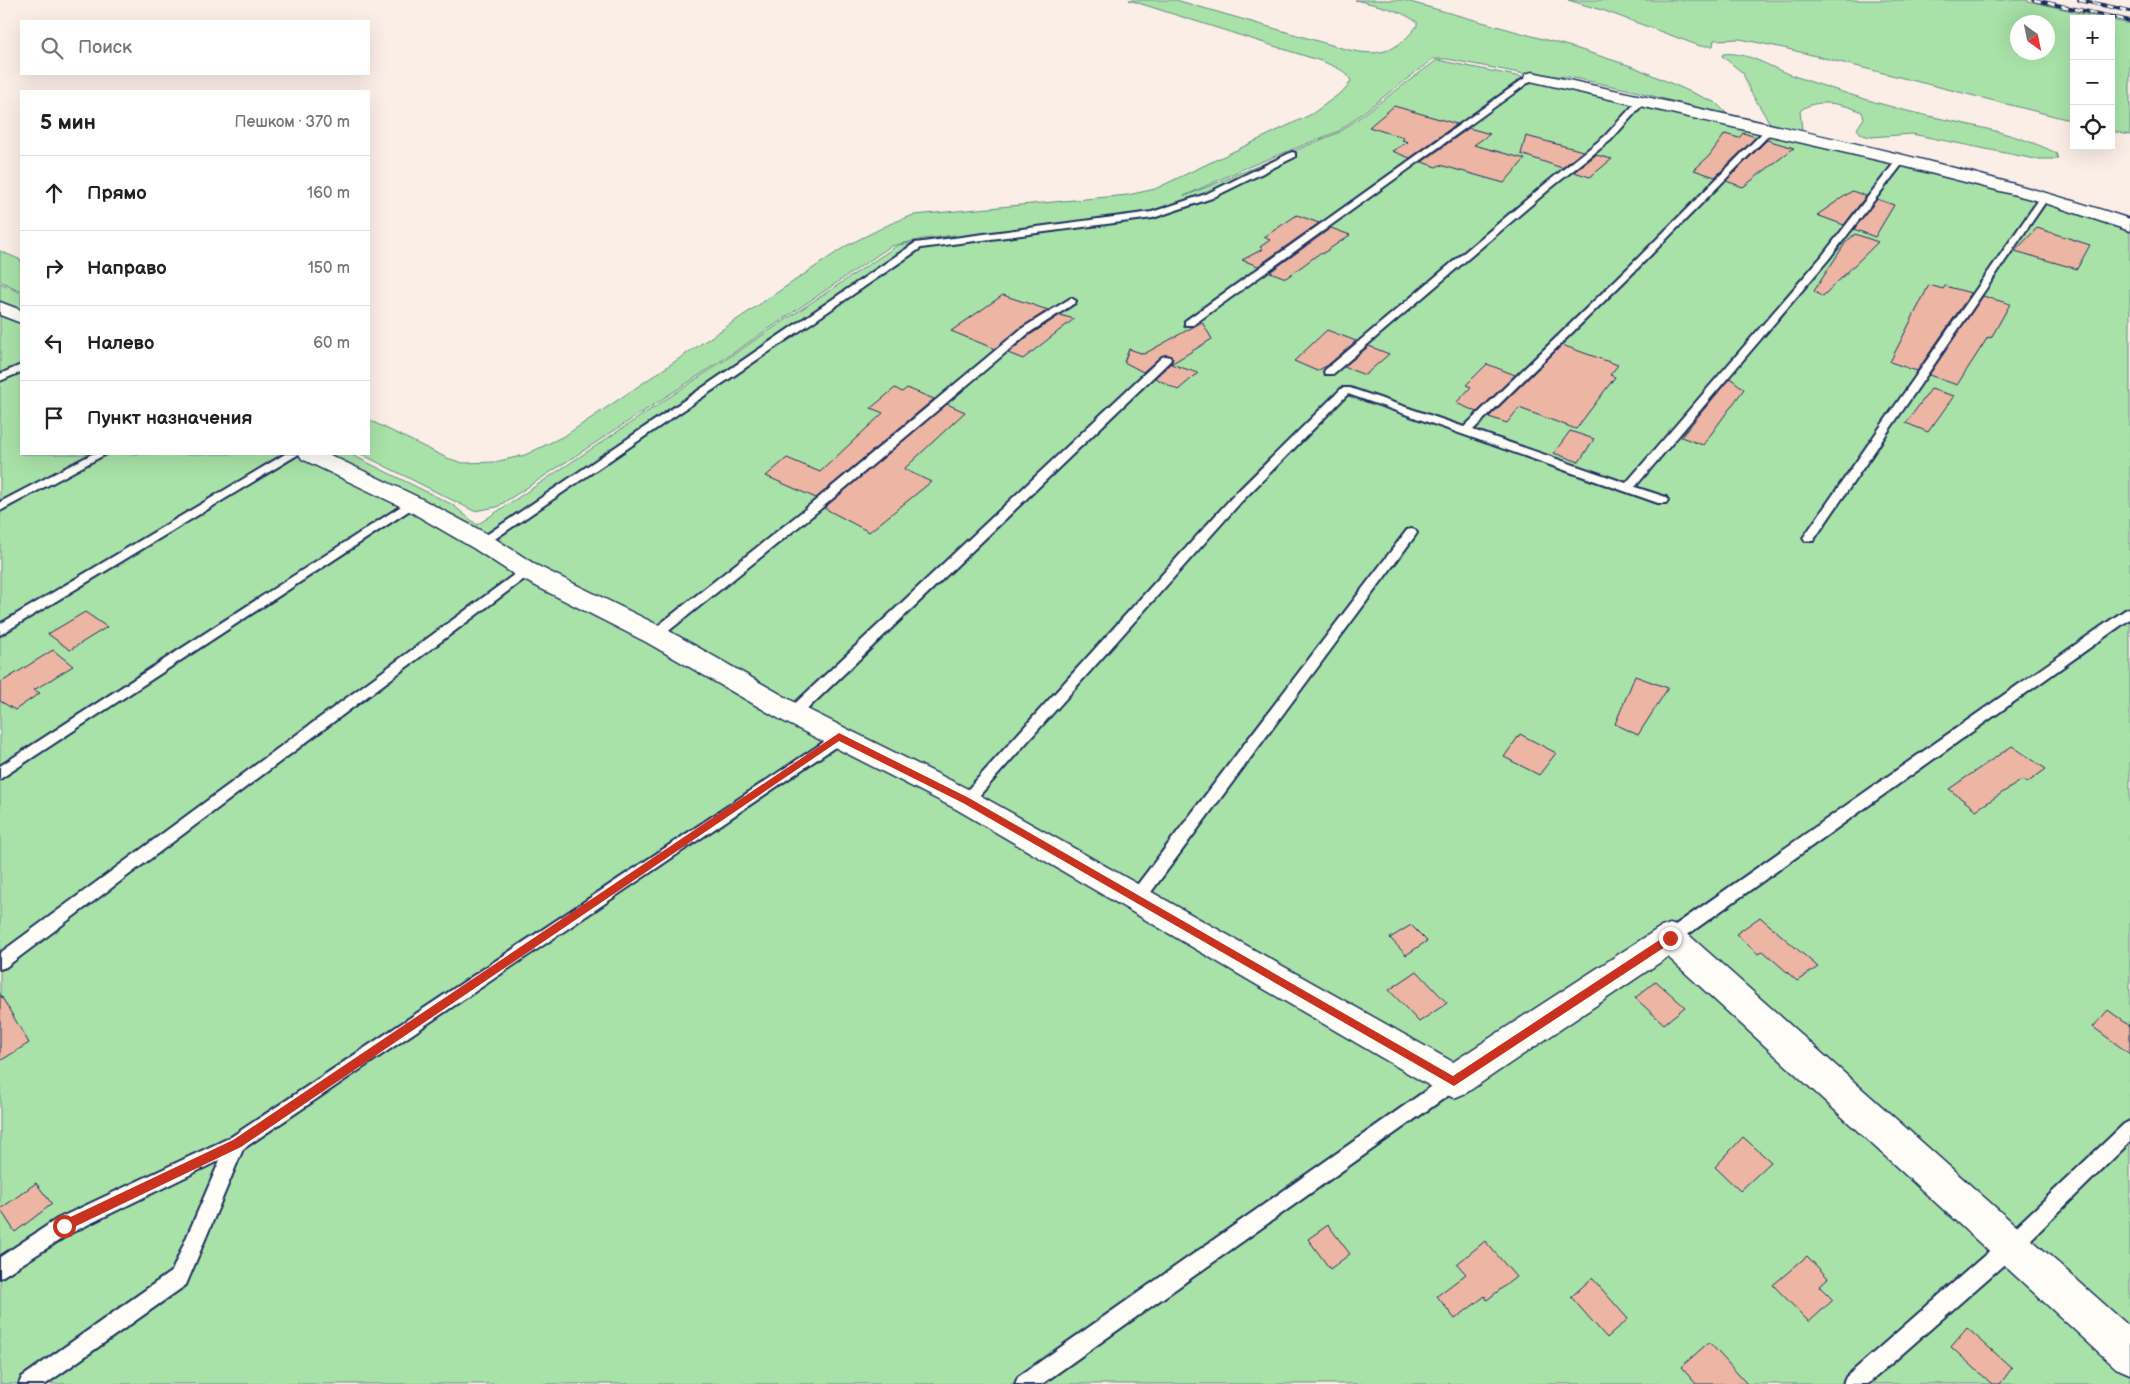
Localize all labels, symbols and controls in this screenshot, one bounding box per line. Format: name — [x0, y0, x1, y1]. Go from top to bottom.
north arrow — [2010, 15, 2055, 60]
map controls — [2070, 15, 2115, 150]
button: + — [2070, 15, 2115, 60]
search box — [20, 20, 370, 75]
icon: search — [38, 34, 66, 62]
text: Поиск — [78, 36, 132, 59]
button: − — [2070, 60, 2115, 105]
button: locate — [2070, 105, 2115, 150]
text: 5 мин — [40, 110, 96, 135]
text: Пешком · 370 m — [235, 113, 350, 132]
icon: ahead — [40, 179, 68, 207]
text: Прямо — [87, 182, 147, 205]
text: 160 m — [307, 184, 350, 203]
icon: right — [40, 254, 68, 282]
text: Направо — [87, 257, 167, 280]
text: 150 m — [308, 259, 350, 278]
icon: left — [40, 329, 68, 357]
text: Налево — [87, 332, 154, 355]
text: 60 m — [313, 334, 350, 353]
icon: arrive — [40, 404, 68, 432]
text: Пункт назначения — [87, 407, 252, 430]
route end — [1659, 927, 1682, 950]
route start — [53, 1215, 76, 1238]

